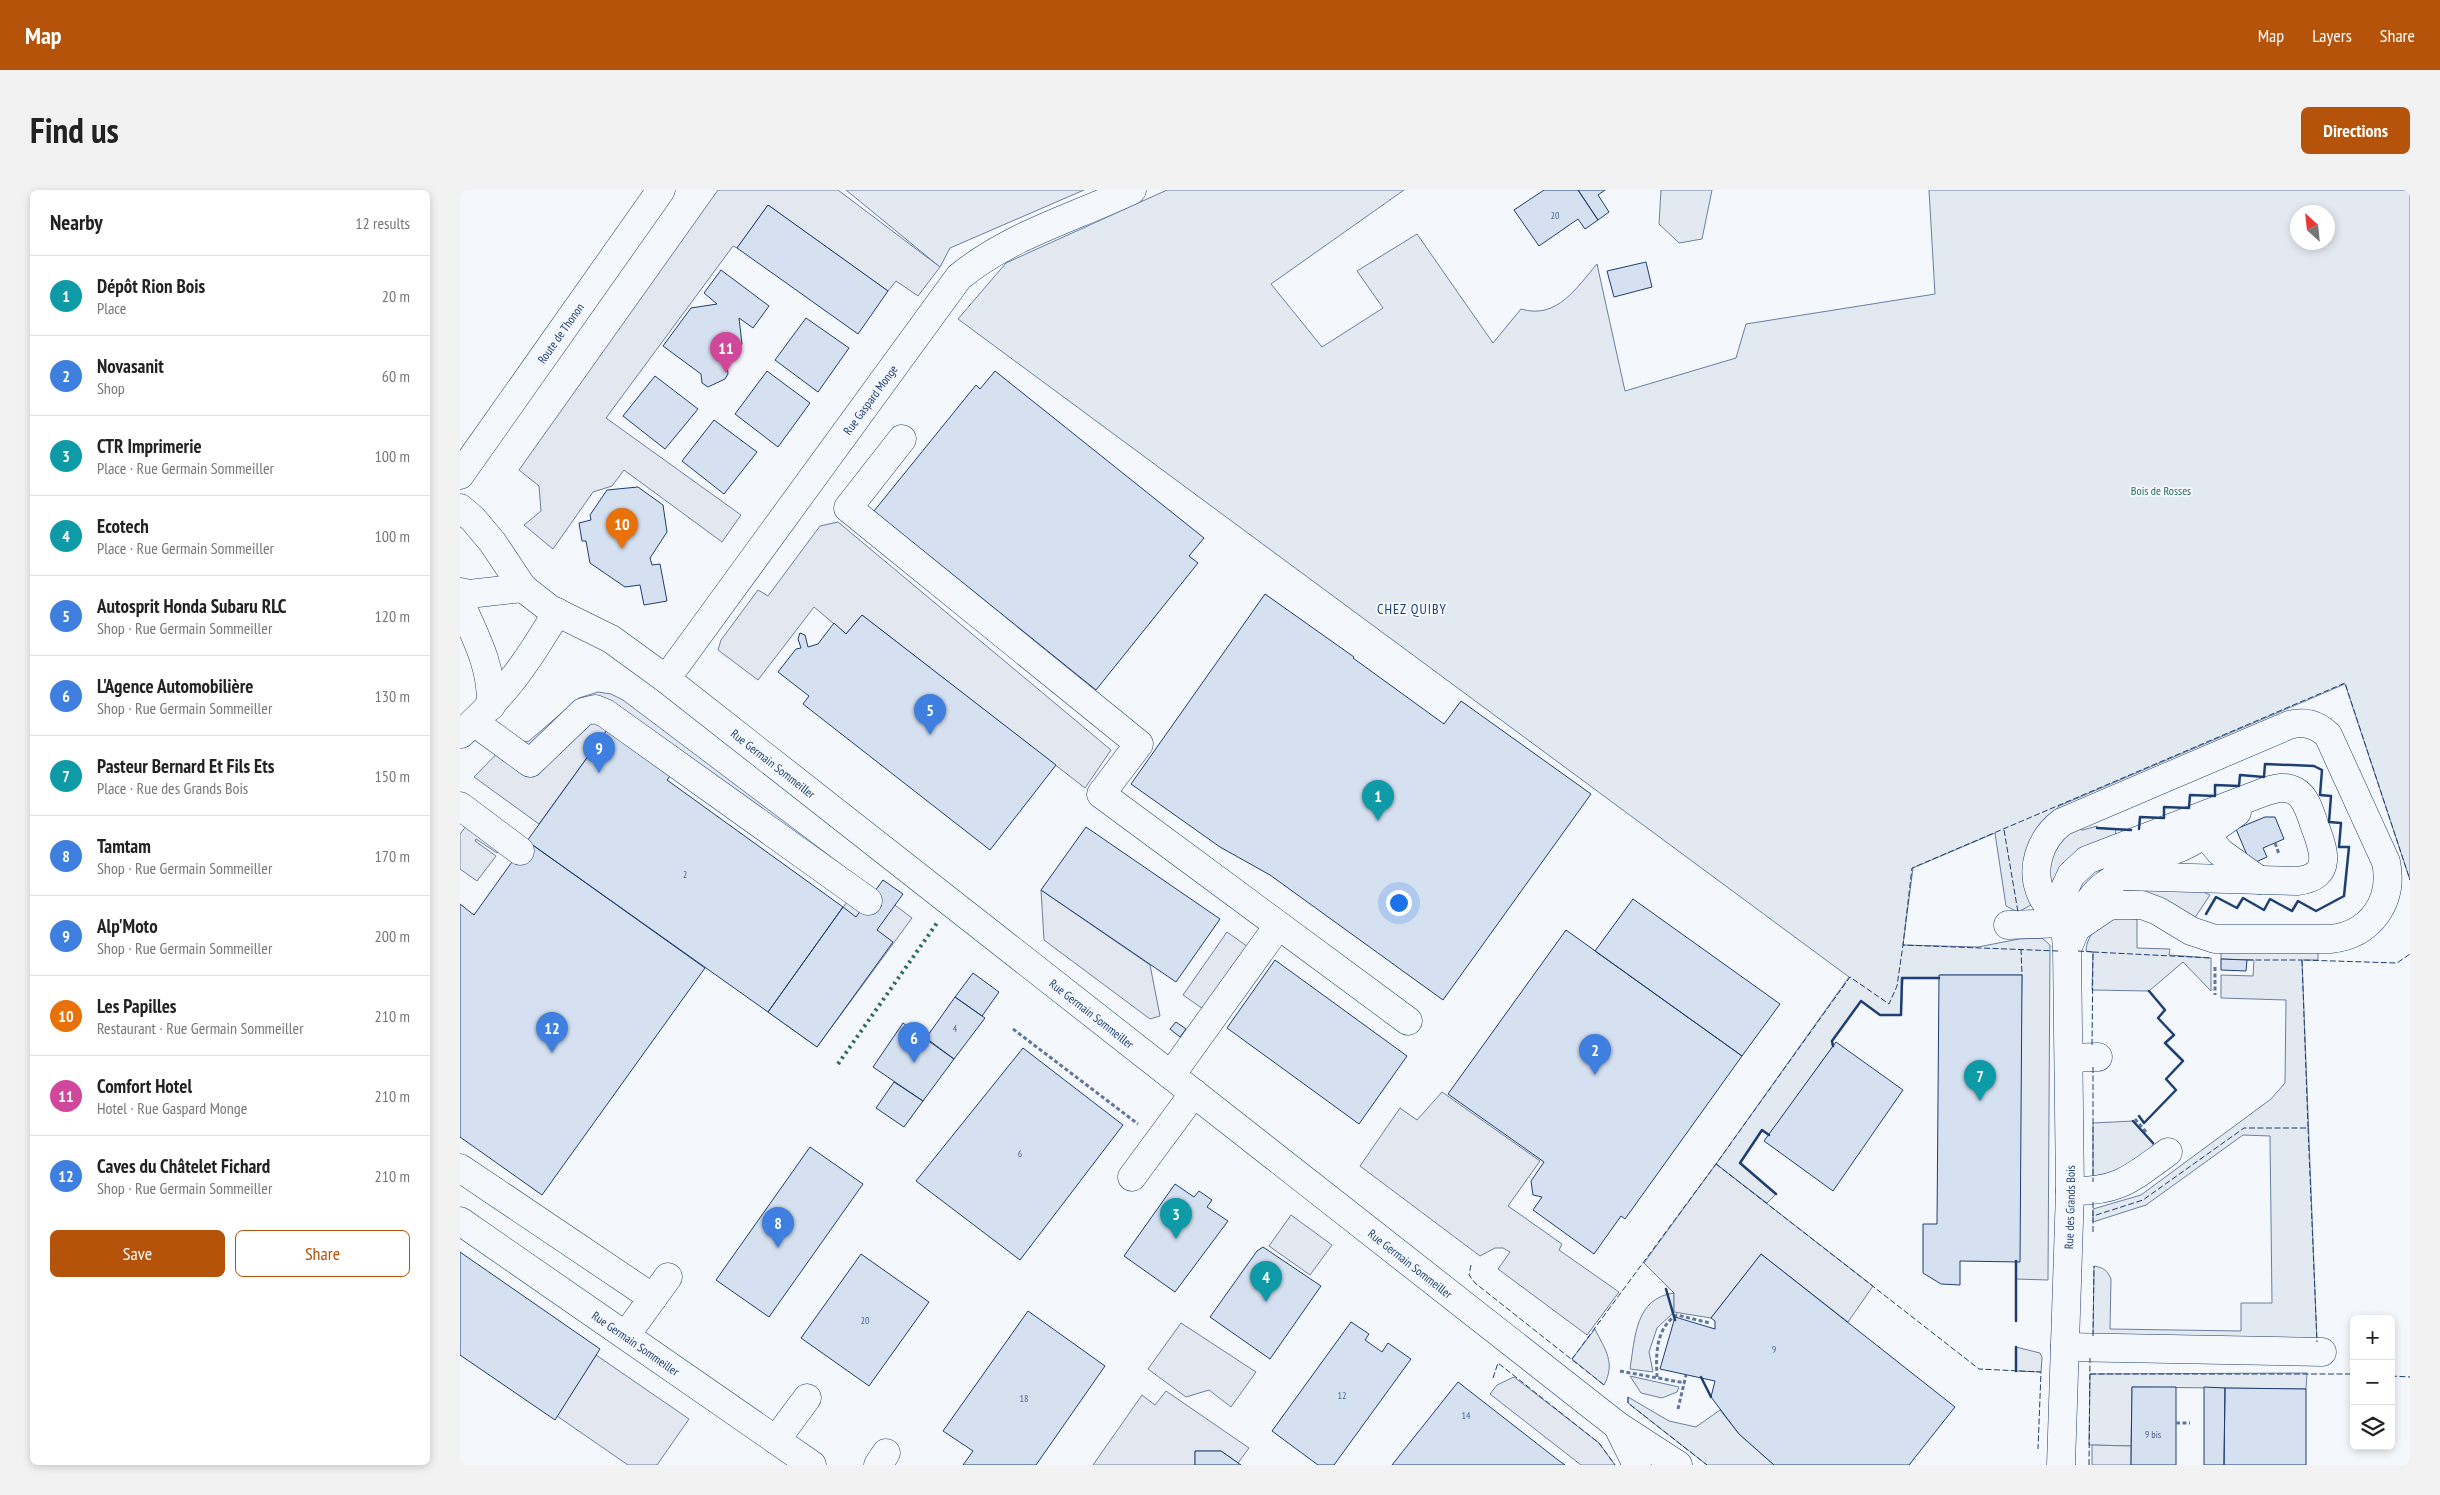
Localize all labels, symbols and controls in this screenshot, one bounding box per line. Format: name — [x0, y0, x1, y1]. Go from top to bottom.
text: Map — [25, 20, 62, 51]
text: Map — [2258, 24, 2284, 47]
text: Layers — [2312, 24, 2352, 47]
text: Share — [2380, 24, 2415, 47]
text: Find us — [30, 107, 119, 153]
button: Directions — [2301, 107, 2410, 154]
north arrow — [2290, 205, 2335, 250]
text: Nearby — [50, 209, 103, 236]
house number: 20 — [1551, 209, 1560, 222]
text: 12 results — [355, 213, 410, 233]
text: Dépôt Rion Bois — [97, 274, 205, 298]
text: 1 — [62, 286, 70, 306]
text: 20 m — [382, 286, 410, 306]
text: Place — [97, 298, 126, 318]
street label: Route de Thonon — [534, 300, 587, 366]
pin: 11 — [710, 332, 742, 373]
text: Novasanit — [97, 354, 164, 378]
street label: Rue Gaspard Monge — [839, 362, 900, 437]
text: 2 — [62, 366, 70, 386]
text: 60 m — [382, 366, 410, 386]
text: Shop — [97, 378, 125, 398]
text: CTR Imprimerie — [97, 434, 202, 458]
text: 3 — [62, 446, 70, 466]
text: 100 m — [375, 446, 410, 466]
text: Place · Rue Germain Sommeiller — [97, 458, 274, 478]
park label: Bois de Rosses — [2131, 483, 2191, 498]
pin: 10 — [606, 508, 638, 549]
text: Ecotech — [97, 514, 149, 538]
text: 4 — [62, 526, 70, 546]
text: 100 m — [375, 526, 410, 546]
text: Place · Rue Germain Sommeiller — [97, 538, 274, 558]
text: Autosprit Honda Subaru RLC — [97, 594, 287, 618]
district label: CHEZ QUIBY — [1377, 600, 1447, 618]
text: 5 — [62, 606, 70, 626]
text: 120 m — [375, 606, 410, 626]
text: Shop · Rue Germain Sommeiller — [97, 618, 272, 638]
text: L'Agence Automobilière — [97, 674, 253, 698]
text: 6 — [62, 686, 70, 706]
text: 130 m — [375, 686, 410, 706]
pin: 5 — [914, 694, 946, 735]
text: Shop · Rue Germain Sommeiller — [97, 698, 272, 718]
street label: Rue Germain Sommeiller — [728, 726, 819, 801]
pin: 9 — [583, 732, 615, 773]
text: Pasteur Bernard Et Fils Ets — [97, 754, 274, 778]
text: 7 — [62, 766, 70, 786]
text: 150 m — [375, 766, 410, 786]
text: Place · Rue des Grands Bois — [97, 778, 248, 798]
pin: 1 — [1362, 780, 1394, 821]
text: Tamtam — [97, 834, 151, 858]
text: 8 — [62, 846, 70, 866]
text: 170 m — [375, 846, 410, 866]
text: Shop · Rue Germain Sommeiller — [97, 858, 272, 878]
house number: 2 — [683, 868, 687, 881]
your location — [1386, 890, 1412, 916]
text: Alp'Moto — [97, 914, 158, 938]
text: 9 — [62, 926, 70, 946]
text: 200 m — [375, 926, 410, 946]
text: Shop · Rue Germain Sommeiller — [97, 938, 272, 958]
street label: Rue Germain Sommeiller — [1047, 976, 1138, 1051]
text: Les Papilles — [97, 994, 177, 1018]
text: 10 — [58, 1006, 74, 1026]
text: 210 m — [375, 1006, 410, 1026]
pin: 12 — [536, 1012, 568, 1053]
text: Restaurant · Rue Germain Sommeiller — [97, 1018, 304, 1038]
pin: 6 — [898, 1022, 930, 1063]
house number: 4 — [953, 1022, 958, 1035]
pin: 2 — [1579, 1034, 1611, 1075]
pin: 7 — [1964, 1060, 1996, 1101]
text: Comfort Hotel — [97, 1074, 192, 1098]
text: 11 — [58, 1086, 74, 1106]
text: 210 m — [375, 1086, 410, 1106]
text: Hotel · Rue Gaspard Monge — [97, 1098, 247, 1118]
house number: 6 — [1018, 1147, 1023, 1160]
text: Caves du Châtelet Fichard — [97, 1154, 270, 1178]
street label: Rue des Grands Bois — [2061, 1165, 2078, 1249]
text: 12 — [58, 1166, 74, 1186]
text: 210 m — [375, 1166, 410, 1186]
text: Shop · Rue Germain Sommeiller — [97, 1178, 272, 1198]
pin: 3 — [1160, 1198, 1192, 1239]
pin: 8 — [762, 1207, 794, 1248]
street label: Rue Germain Sommeiller — [1365, 1226, 1456, 1301]
button: Save — [50, 1230, 225, 1277]
button: Share — [235, 1230, 410, 1277]
pin: 4 — [1250, 1261, 1282, 1302]
street label: Rue Germain Sommeiller — [589, 1307, 683, 1379]
house number: 20 — [861, 1314, 870, 1327]
map controls — [2350, 1315, 2395, 1450]
button: + — [2350, 1315, 2395, 1360]
house number: 9 — [1772, 1343, 1776, 1356]
button: − — [2350, 1360, 2395, 1405]
house number: 12 — [1338, 1389, 1347, 1402]
house number: 18 — [1020, 1392, 1029, 1405]
button: layers — [2350, 1405, 2395, 1450]
house number: 14 — [1462, 1409, 1471, 1422]
house number: 9 bis — [2145, 1428, 2162, 1441]

